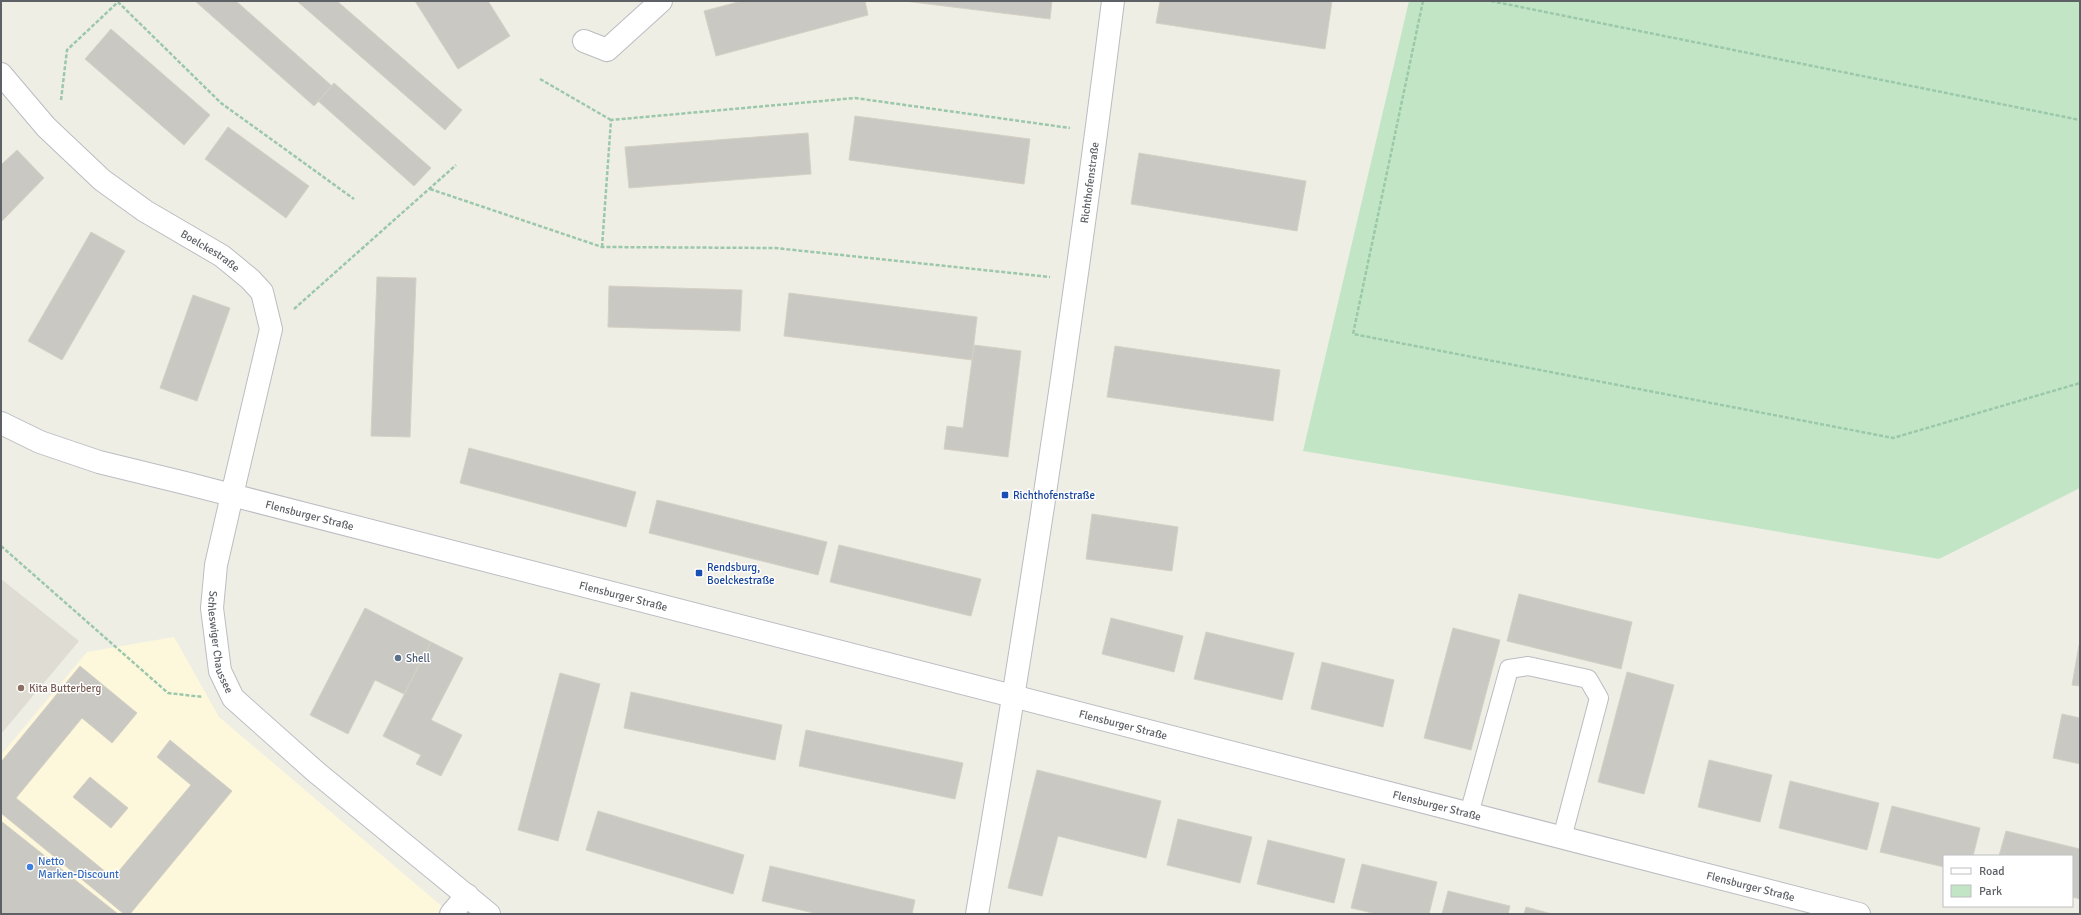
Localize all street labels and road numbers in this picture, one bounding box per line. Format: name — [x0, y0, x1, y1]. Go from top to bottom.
street label: Richthofenstraße — [1077, 141, 1101, 224]
street label: Boelckestraße — [178, 227, 242, 274]
street label: Flensburger Straße — [264, 497, 355, 533]
street label: Flensburger Straße — [578, 578, 669, 613]
street label: Schleswiger Chaussee — [206, 590, 236, 695]
street label: Flensburger Straße — [1078, 707, 1169, 742]
street label: Flensburger Straße — [1391, 788, 1483, 823]
street label: Flensburger Straße — [1705, 869, 1796, 904]

